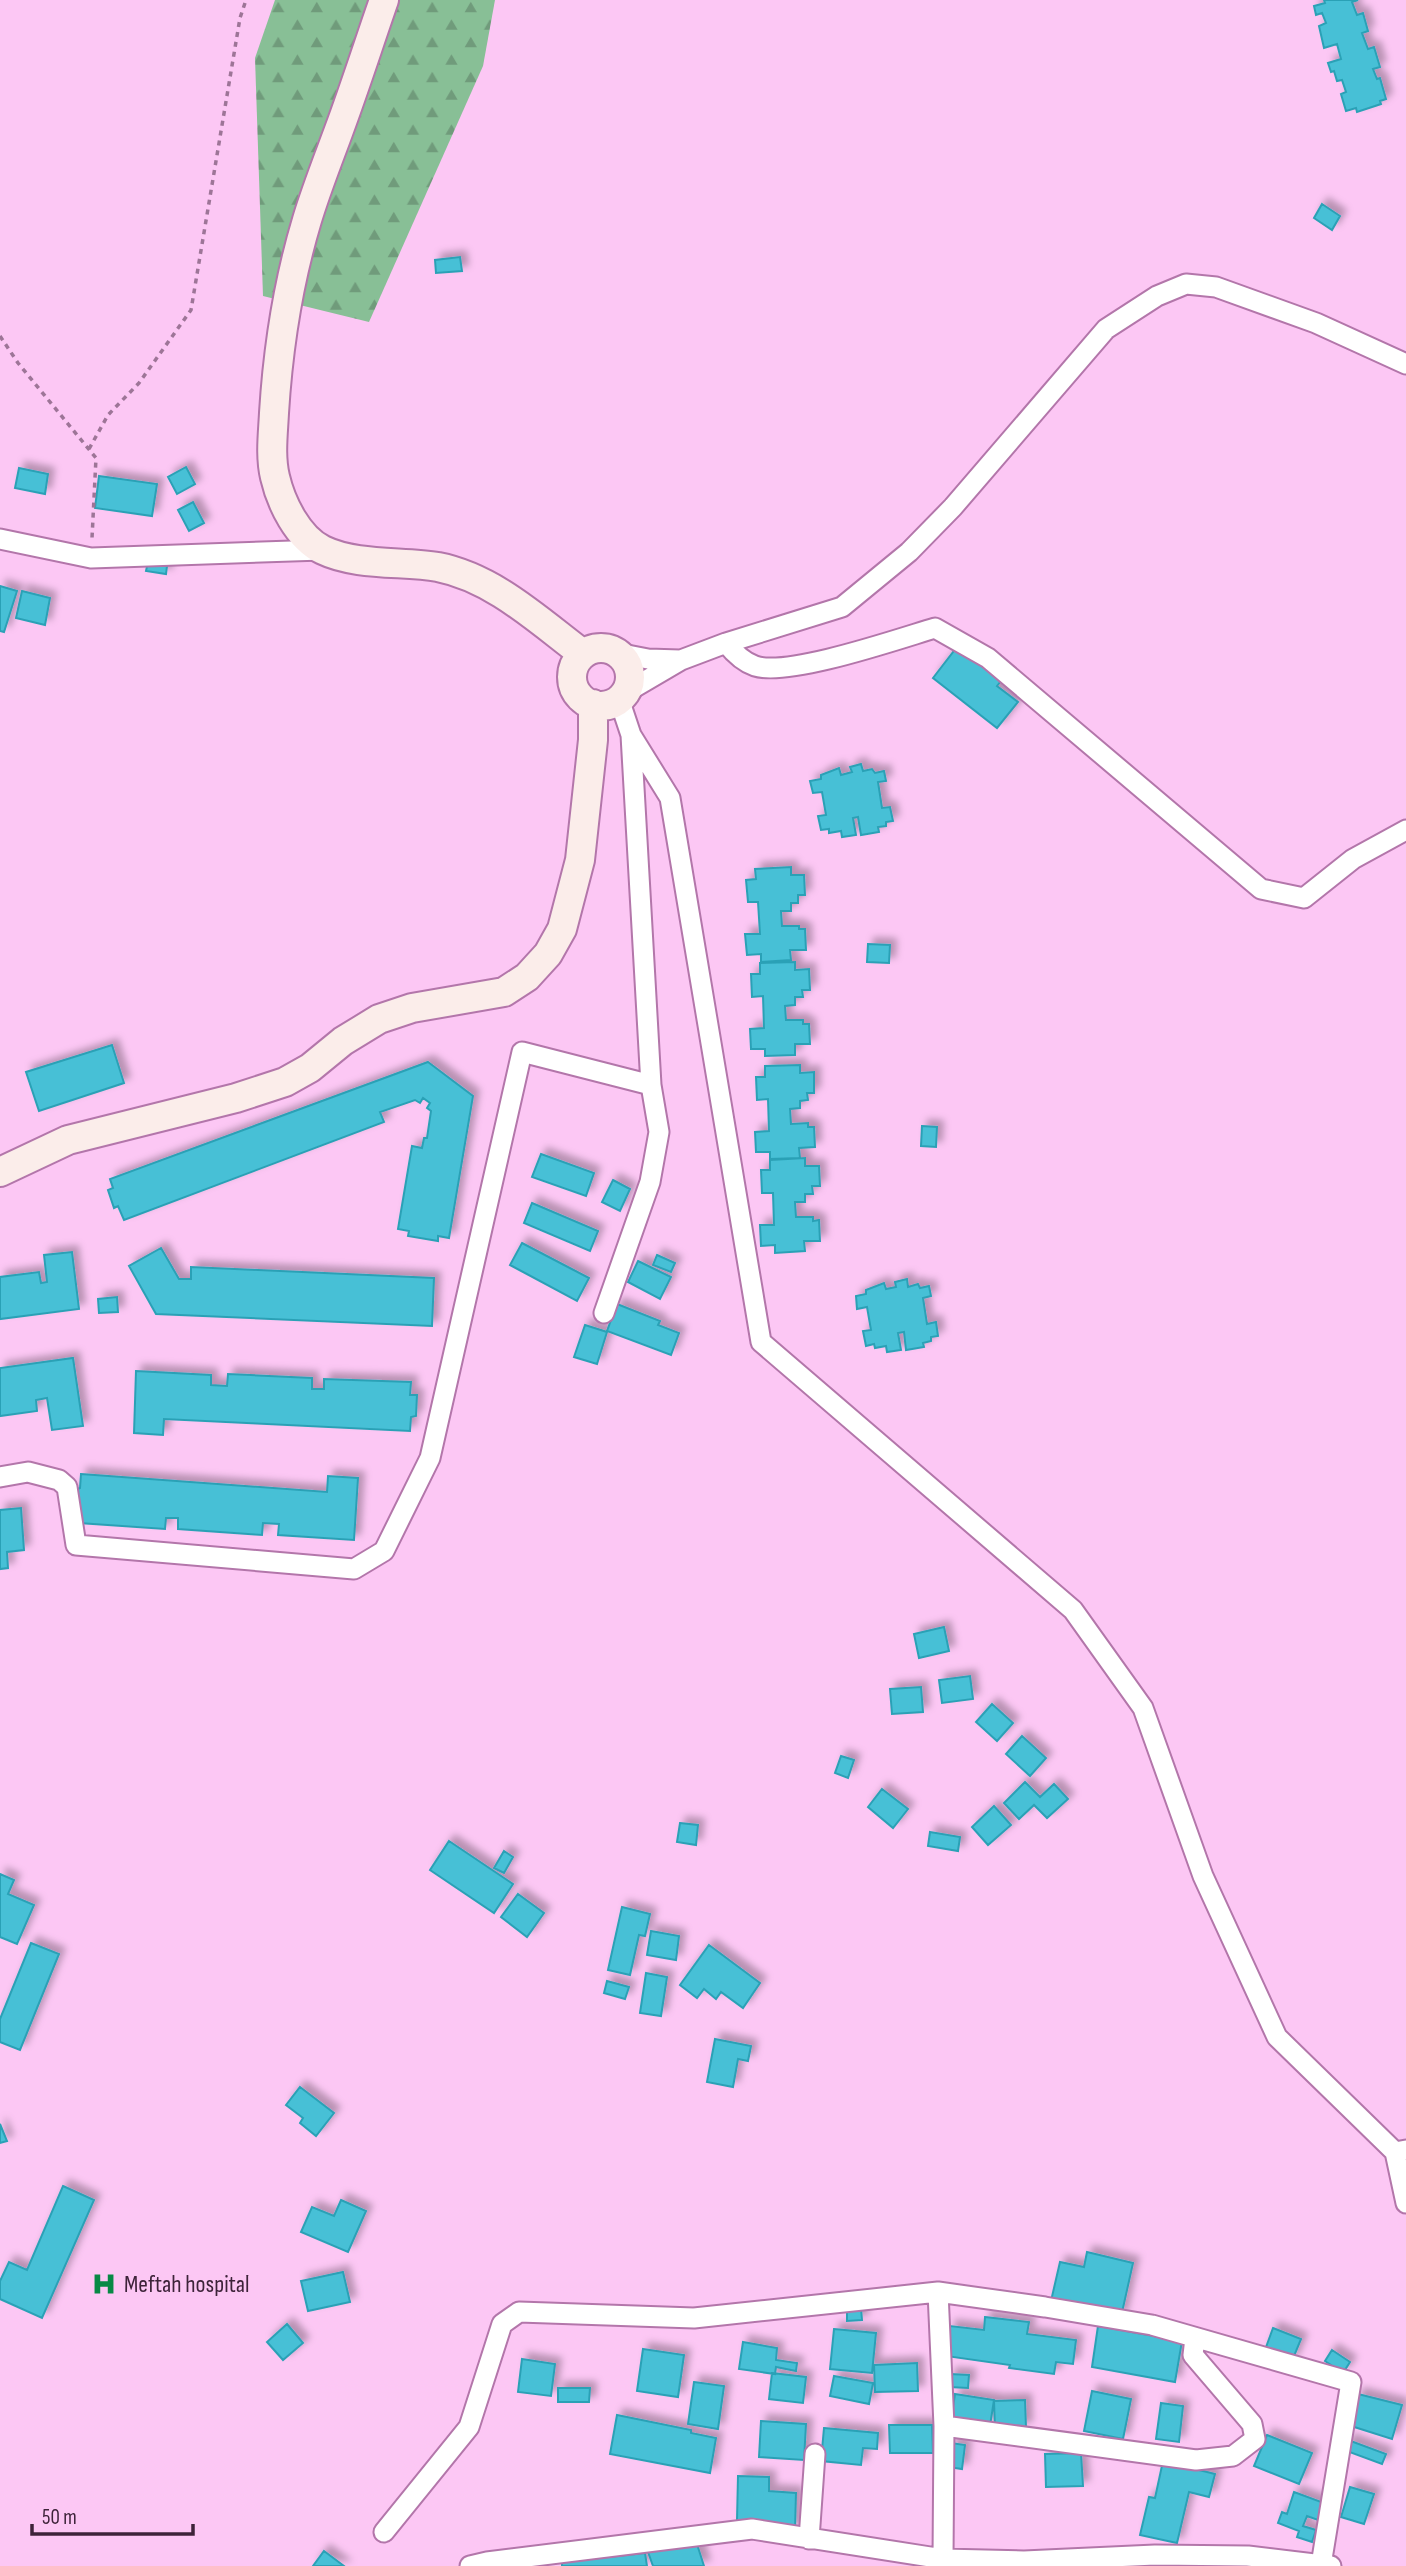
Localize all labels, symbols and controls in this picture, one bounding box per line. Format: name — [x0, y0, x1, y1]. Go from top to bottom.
hospital icon: Meftah hospital — [90, 2270, 118, 2298]
place label: Meftah hospital — [124, 2270, 250, 2299]
scale bar — [32, 2492, 192, 2536]
text: 50 m — [42, 2505, 77, 2530]

